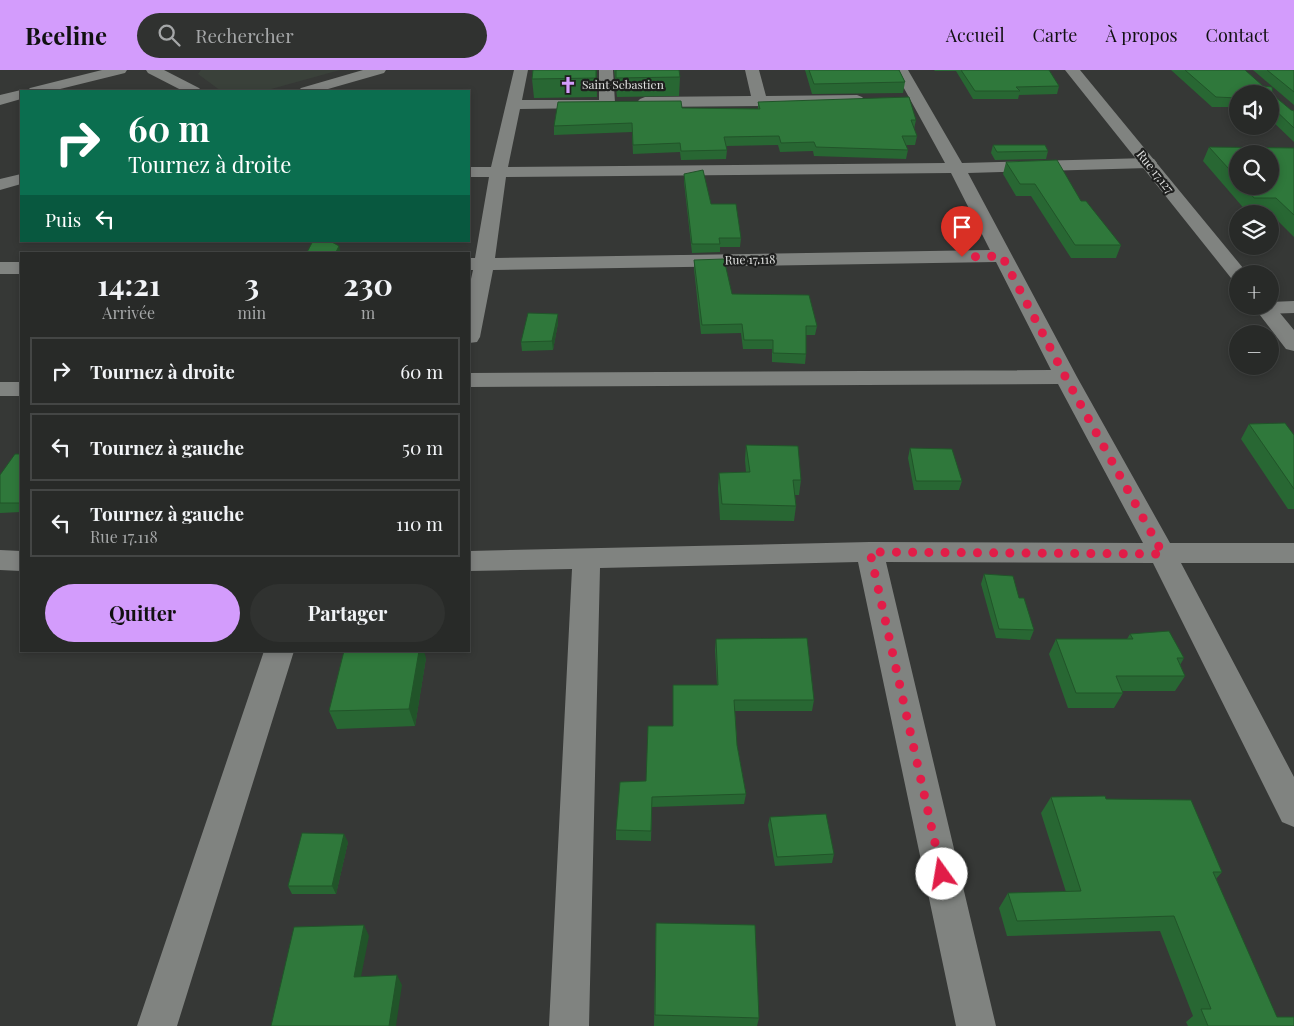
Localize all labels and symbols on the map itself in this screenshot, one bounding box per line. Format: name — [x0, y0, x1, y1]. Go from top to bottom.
church icon: Saint Sebastien — [558, 75, 578, 95]
place label: Saint Sebastien — [582, 76, 664, 92]
street label: Rue 17.127 — [1134, 147, 1178, 196]
pin — [941, 206, 983, 257]
street label: Rue 17.118 — [724, 251, 776, 267]
position arrow — [915, 847, 967, 899]

